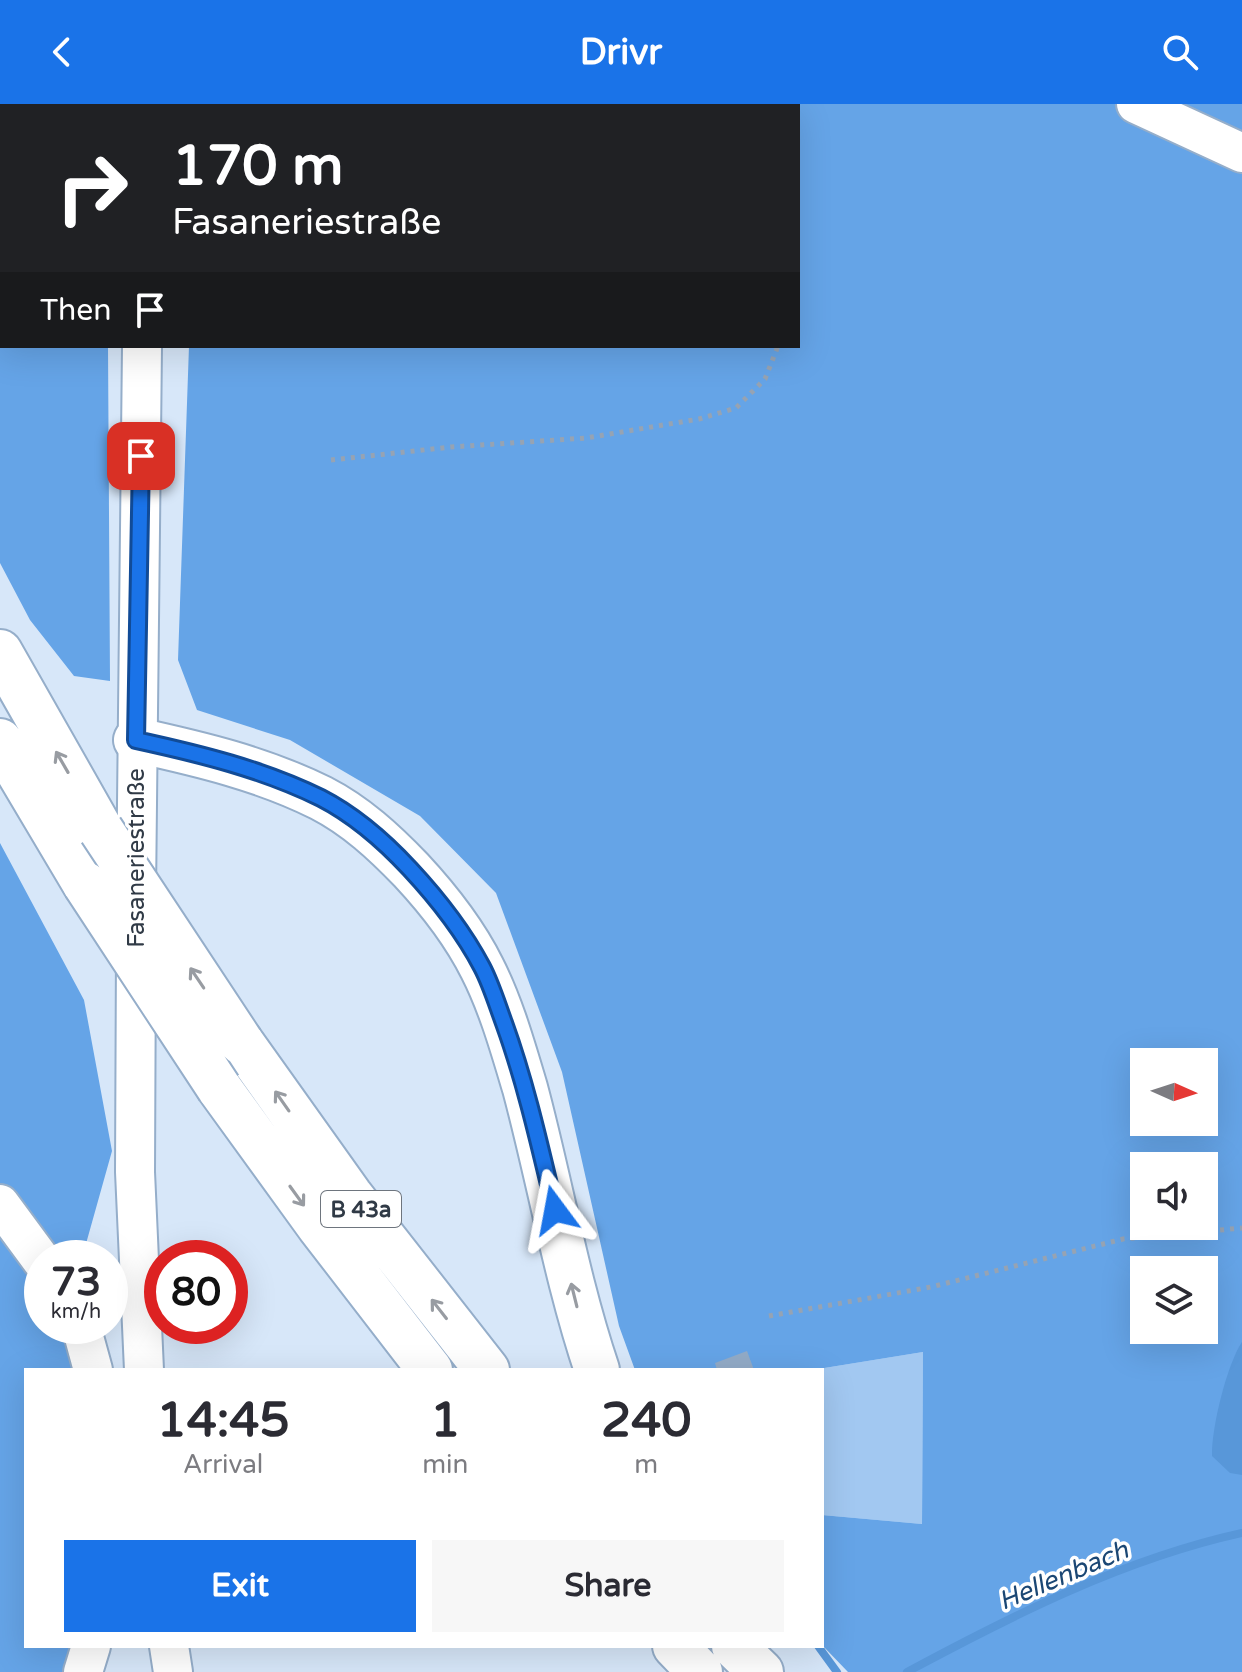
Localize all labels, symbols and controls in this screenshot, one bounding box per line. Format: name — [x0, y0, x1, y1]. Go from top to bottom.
icon: back — [40, 30, 84, 74]
icon: search — [1158, 30, 1202, 74]
text: Drivr — [580, 31, 662, 74]
text: 170 m — [172, 133, 343, 200]
icon: right — [40, 136, 144, 240]
text: Fasaneriestraße — [172, 201, 442, 244]
icon: arrive — [128, 288, 172, 332]
text: Then — [40, 292, 112, 329]
pin — [107, 422, 175, 490]
icon: arrive — [119, 434, 163, 478]
one-way arrow — [54, 751, 70, 774]
street label: Fasaneriestraße — [122, 768, 151, 948]
one-way arrow — [189, 967, 205, 990]
north arrow — [1130, 1048, 1218, 1136]
map controls — [1130, 1048, 1218, 1344]
one-way arrow — [274, 1091, 290, 1113]
button: sound — [1130, 1152, 1218, 1240]
position arrow — [513, 1168, 597, 1252]
one-way arrow — [289, 1185, 306, 1206]
road number: B 43a — [321, 1191, 401, 1227]
speed limit sign: 80 — [144, 1240, 248, 1344]
button: layers — [1130, 1256, 1218, 1344]
text: 73 — [51, 1258, 101, 1306]
one-way arrow — [565, 1283, 580, 1309]
one-way arrow — [430, 1299, 447, 1320]
text: km/h — [51, 1300, 101, 1324]
text: 14:45 — [157, 1392, 290, 1450]
text: 1 — [430, 1392, 460, 1450]
text: 240 — [601, 1392, 691, 1450]
text: Arrival — [183, 1449, 263, 1480]
text: min — [422, 1449, 468, 1480]
text: m — [634, 1449, 658, 1480]
water label: Hellenbach — [994, 1534, 1134, 1617]
button: Exit — [64, 1540, 416, 1632]
button: Share — [432, 1540, 784, 1632]

